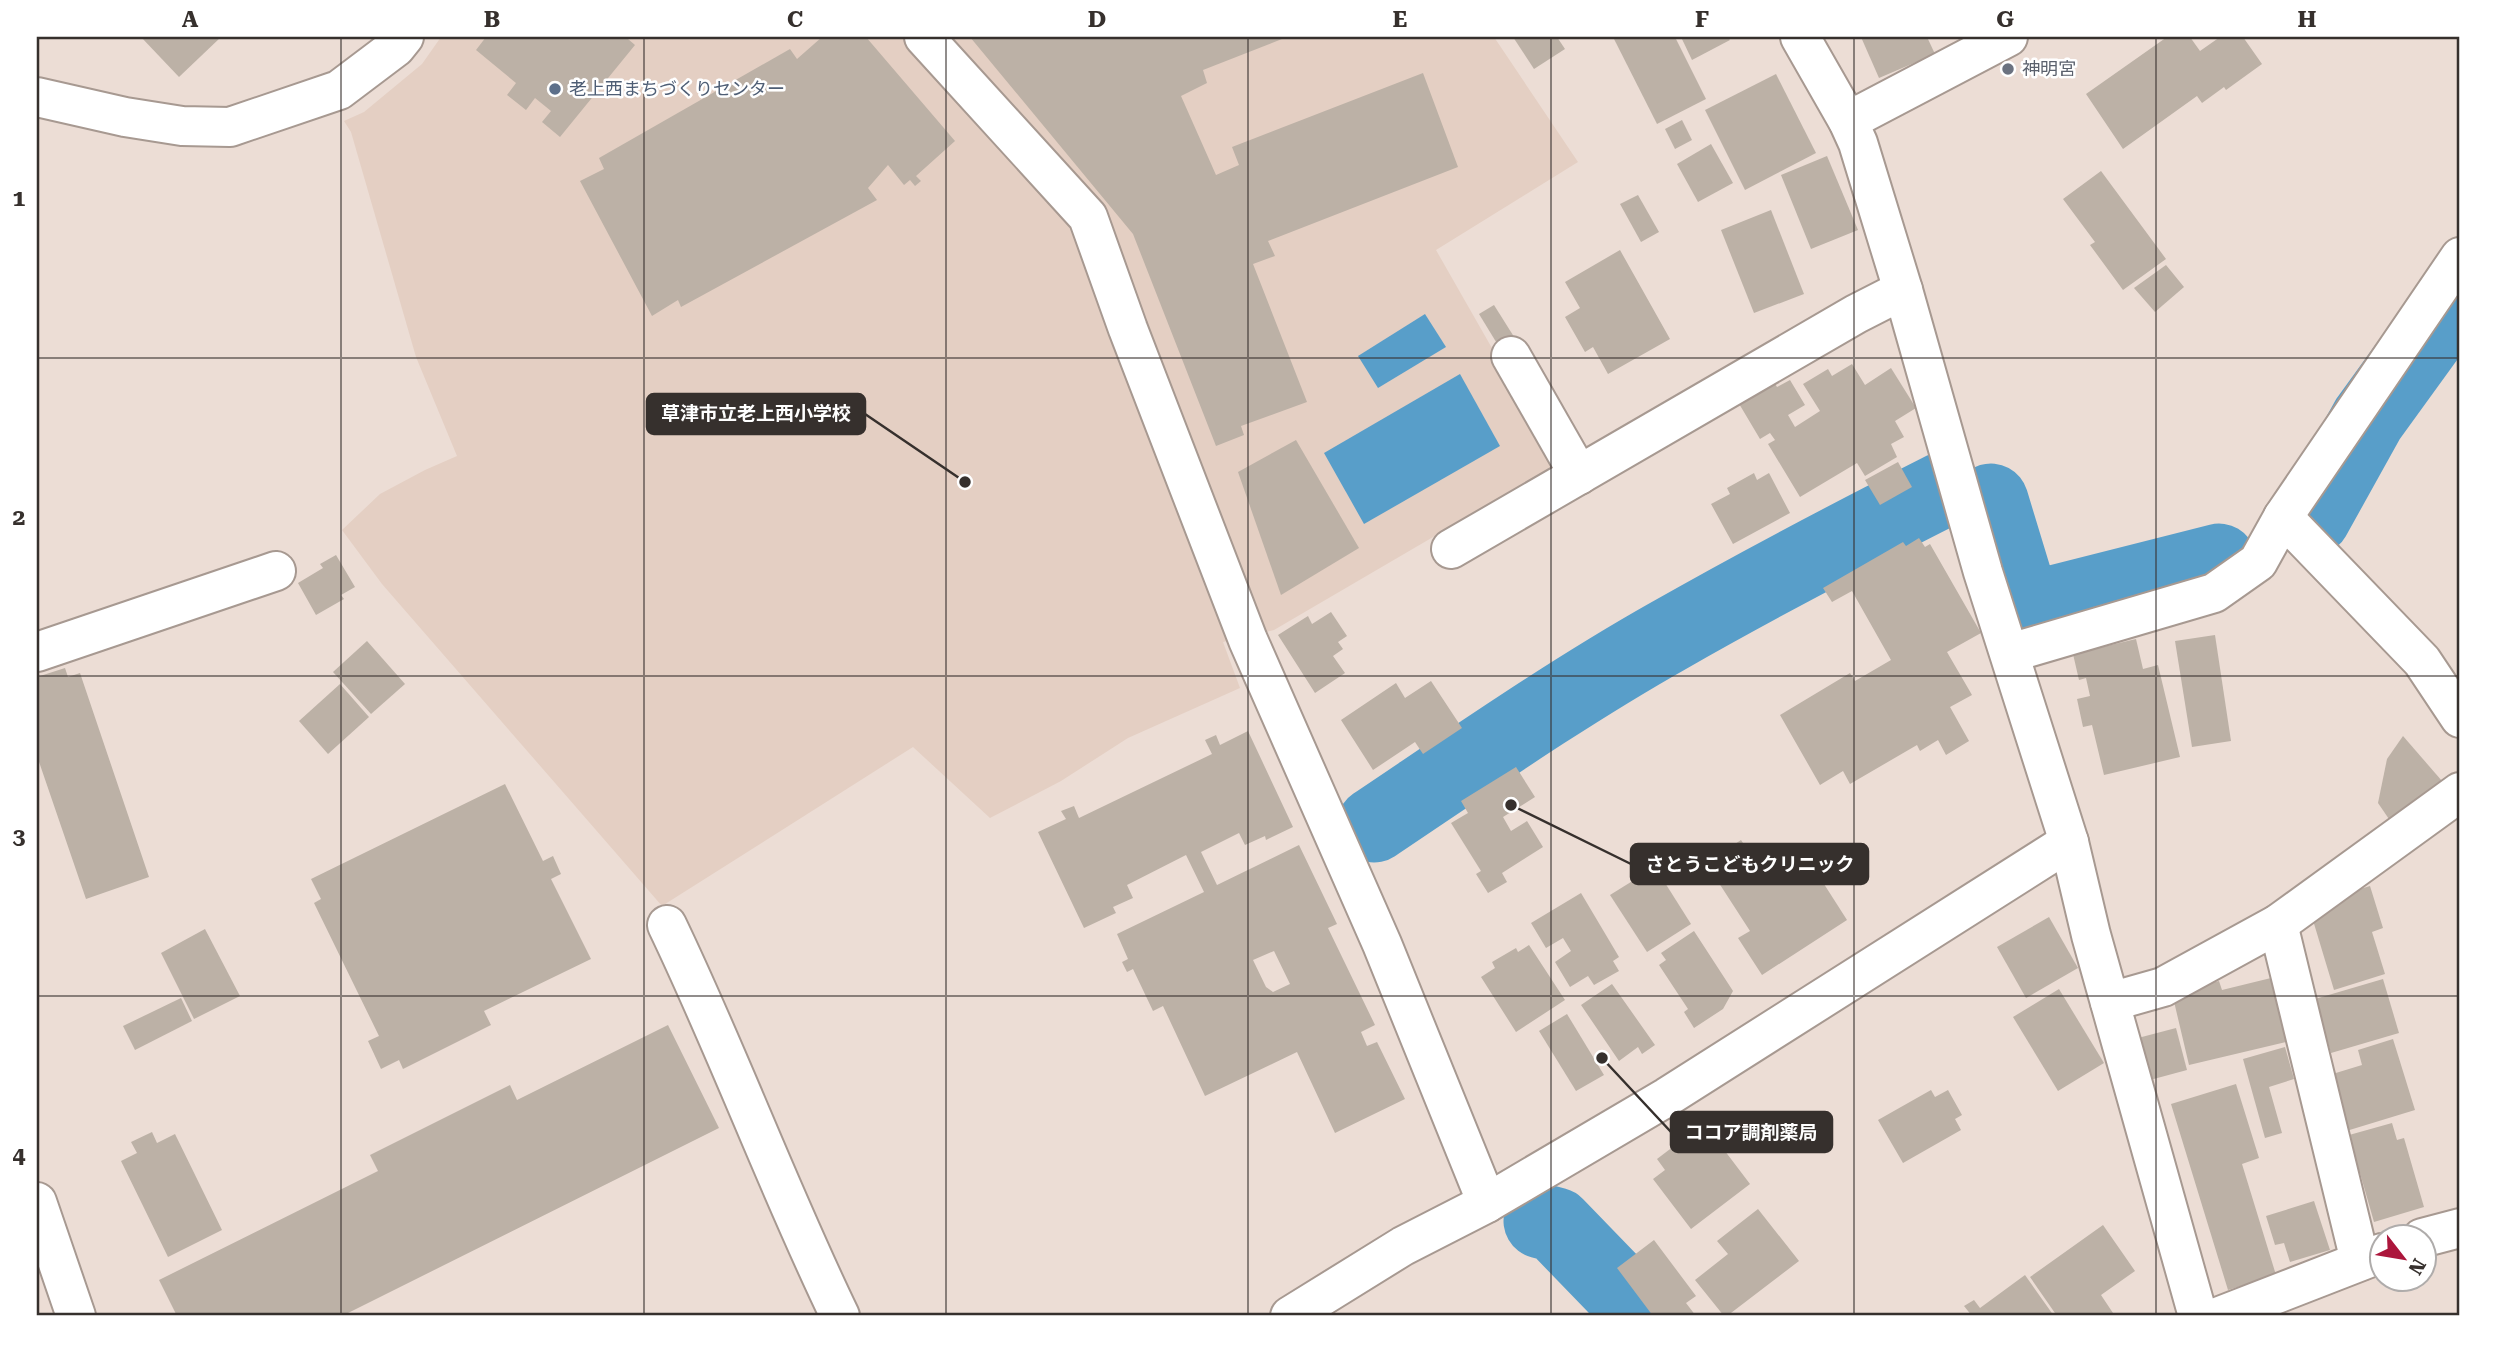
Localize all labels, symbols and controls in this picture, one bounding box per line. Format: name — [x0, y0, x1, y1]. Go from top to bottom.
text: A — [182, 6, 199, 33]
text: B — [484, 6, 500, 33]
text: C — [787, 6, 803, 33]
text: D — [1088, 6, 1106, 33]
text: E — [1393, 6, 1407, 33]
text: F — [1695, 6, 1709, 33]
text: G — [1996, 6, 2014, 33]
text: H — [2298, 6, 2317, 33]
place label: 神明宮 — [2022, 58, 2076, 79]
marker: 神明宮 — [2000, 61, 2016, 77]
place label: 老上西まちづくりセンター — [569, 78, 785, 99]
marker: 老上西まちづくりセンター — [547, 81, 563, 97]
text: 1 — [13, 185, 26, 212]
callout: 草津市立老上西小学校 — [647, 394, 865, 434]
text: 草津市立老上西小学校 — [661, 402, 851, 425]
text: 2 — [13, 504, 25, 531]
text: 3 — [13, 823, 26, 850]
callout: さとうこどもクリニック — [1631, 844, 1868, 884]
text: さとうこどもクリニック — [1645, 853, 1855, 876]
callout: ココア調剤薬局 — [1671, 1112, 1832, 1152]
text: ココア調剤薬局 — [1684, 1121, 1818, 1144]
text: 4 — [13, 1142, 26, 1169]
north arrow — [2368, 1224, 2438, 1294]
text: N — [2403, 1254, 2431, 1279]

